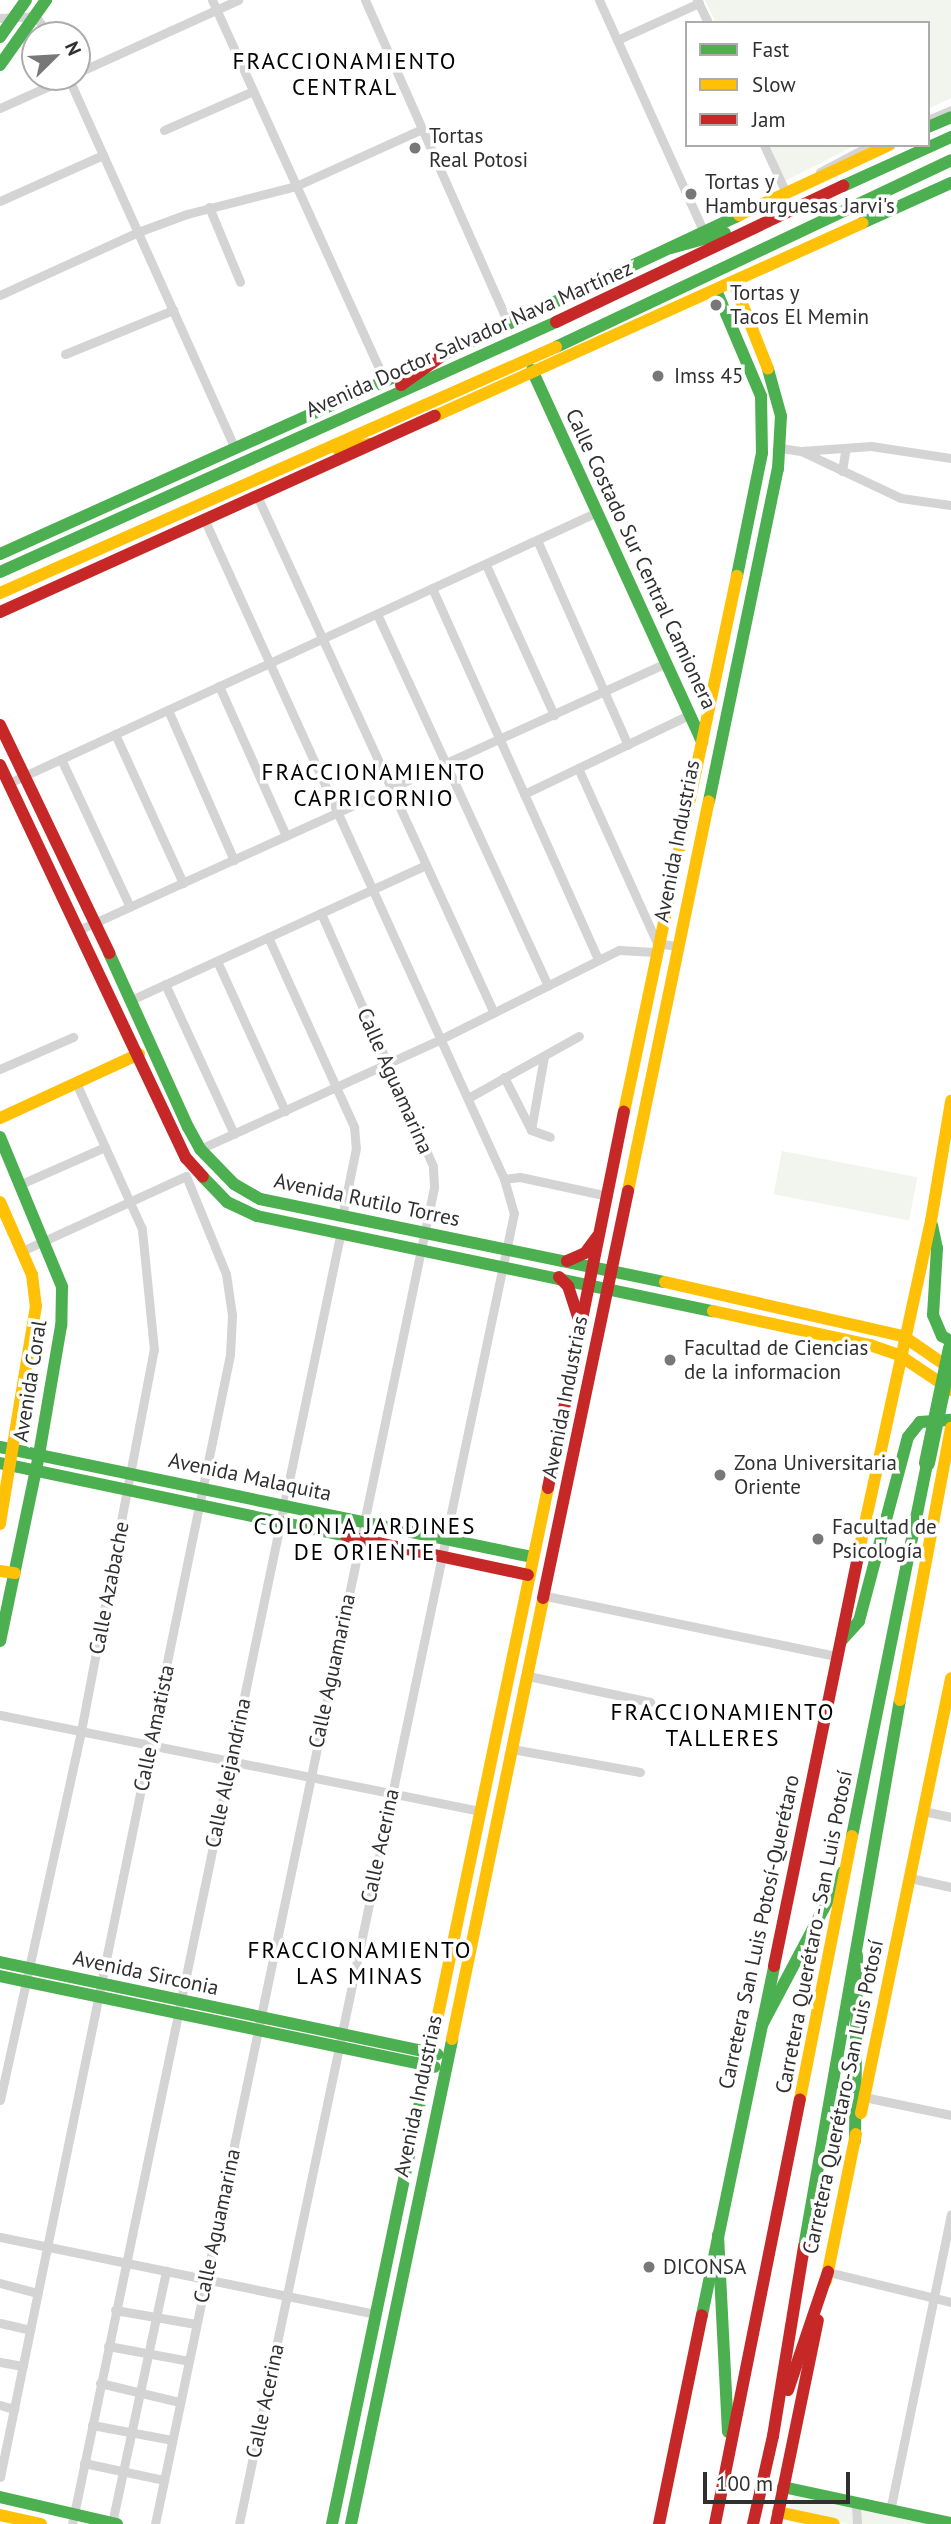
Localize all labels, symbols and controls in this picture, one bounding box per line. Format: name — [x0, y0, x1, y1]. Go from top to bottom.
north arrow — [21, 21, 91, 91]
legend — [685, 21, 930, 147]
text: Fast — [752, 36, 789, 63]
text: N — [60, 38, 87, 59]
district label: FRACCIONAMIENTO CENTRAL — [234, 47, 456, 101]
text: Slow — [752, 71, 796, 98]
text: Jam — [752, 106, 786, 133]
place label: Tortas Real Potosi — [429, 123, 528, 173]
marker: Tortas Real Potosi — [407, 140, 423, 156]
place label: Tortas y Hamburguesas Jarvi's — [705, 169, 895, 219]
marker: Tortas y Hamburguesas Jarvi's — [683, 186, 699, 202]
street label: Avenida Doctor Salvador Nava Martínez — [302, 255, 636, 423]
place label: Tortas y Tacos El Memin — [730, 280, 869, 330]
marker: Tortas y Tacos El Memin — [708, 297, 724, 313]
place label: Imss 45 — [674, 363, 743, 389]
marker: Imss 45 — [648, 366, 668, 386]
street label: Calle Costado Sur Central Camionera — [560, 405, 722, 713]
district label: FRACCIONAMIENTO CAPRICORNIO — [263, 758, 485, 812]
street label: Avenida Industrias — [649, 758, 705, 924]
street label: Calle Aguamarina — [351, 1004, 439, 1158]
street label: Avenida Rutilo Torres — [272, 1168, 462, 1232]
street label: Avenida Industrias — [537, 1314, 593, 1480]
street label: Avenida Coral — [8, 1318, 52, 1444]
place label: Facultad de Ciencias de la informacion — [684, 1335, 868, 1385]
marker: Facultad de Ciencias de la informacion — [662, 1352, 678, 1368]
street label: Avenida Malaquita — [166, 1447, 334, 1507]
place label: Zona Universitaria Oriente — [734, 1450, 897, 1500]
marker: Zona Universitaria Oriente — [712, 1467, 728, 1483]
district label: COLONIA JARDINES DE ORIENTE — [255, 1512, 475, 1566]
place label: Facultad de Psicología — [832, 1514, 937, 1564]
street label: Calle Azabache — [84, 1519, 134, 1657]
marker: Facultad de Psicología — [810, 1531, 826, 1547]
street label: Calle Aguamarina — [303, 1591, 361, 1751]
street label: Calle Amatista — [128, 1662, 180, 1794]
street label: Calle Alejandrina — [200, 1695, 256, 1851]
district label: FRACCIONAMIENTO TALLERES — [612, 1698, 834, 1752]
street label: Carretera Querétaro - San Luis Potosí — [770, 1767, 858, 2097]
street label: Carretera San Luis Potosí-Querétaro — [713, 1773, 805, 2091]
street label: Calle Acerina — [356, 1786, 404, 1906]
district label: FRACCIONAMIENTO LAS MINAS — [249, 1936, 471, 1990]
street label: Carretera Querétaro-San Luis Potosí — [797, 1938, 889, 2256]
street label: Avenida Sirconia — [71, 1945, 221, 2001]
street label: Avenida Industrias — [389, 2013, 447, 2179]
street label: Calle Aguamarina — [188, 2146, 246, 2306]
place label: DICONSA — [663, 2254, 746, 2280]
marker: DICONSA — [641, 2259, 657, 2275]
street label: Calle Acerina — [241, 2341, 289, 2461]
scale bar — [706, 2458, 853, 2502]
text: 100 m — [716, 2470, 773, 2497]

